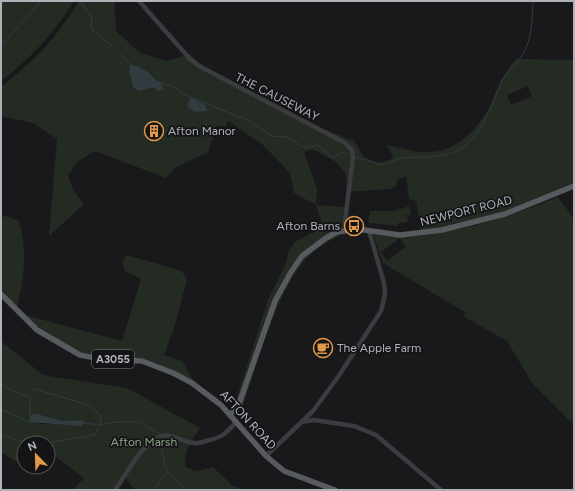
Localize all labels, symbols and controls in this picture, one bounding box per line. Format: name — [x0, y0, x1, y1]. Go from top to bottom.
street label: THE CAUSEWAY — [233, 70, 322, 124]
building icon: Afton Manor — [143, 120, 165, 142]
place label: Afton Manor — [168, 124, 236, 138]
street label: NEWPORT ROAD — [418, 193, 514, 229]
bus stop icon: Afton Barns — [343, 215, 365, 237]
place label: Afton Barns — [277, 219, 340, 233]
cafe icon: The Apple Farm — [312, 337, 334, 359]
place label: The Apple Farm — [337, 341, 421, 355]
road number: A3055 — [92, 350, 134, 368]
street label: AFTON ROAD — [217, 387, 279, 453]
north arrow — [16, 435, 56, 475]
park label: Afton Marsh — [111, 435, 177, 449]
text: N — [26, 439, 39, 454]

